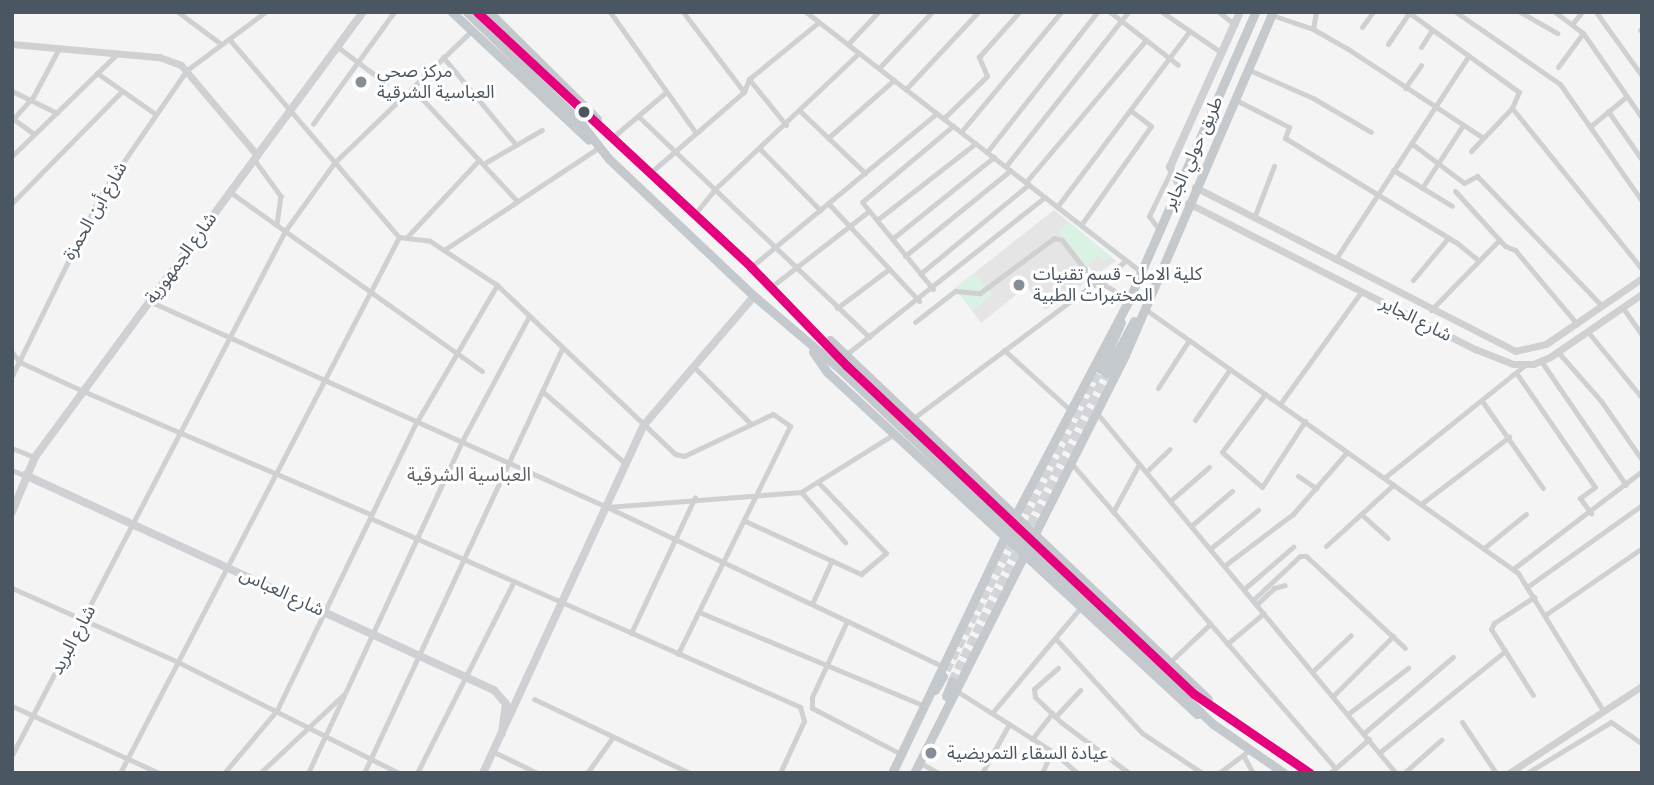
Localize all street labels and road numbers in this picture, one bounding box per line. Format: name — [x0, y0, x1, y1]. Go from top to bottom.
street label: طريق حولي الجاير — [1158, 93, 1228, 213]
street label: شارع أبن الحمزة — [58, 158, 132, 264]
street label: شارع الجمهورية — [141, 208, 221, 308]
street label: شارع الجاير — [1377, 292, 1455, 346]
street label: شارع العباس — [236, 563, 328, 621]
street label: شارع البريد — [46, 601, 100, 679]

